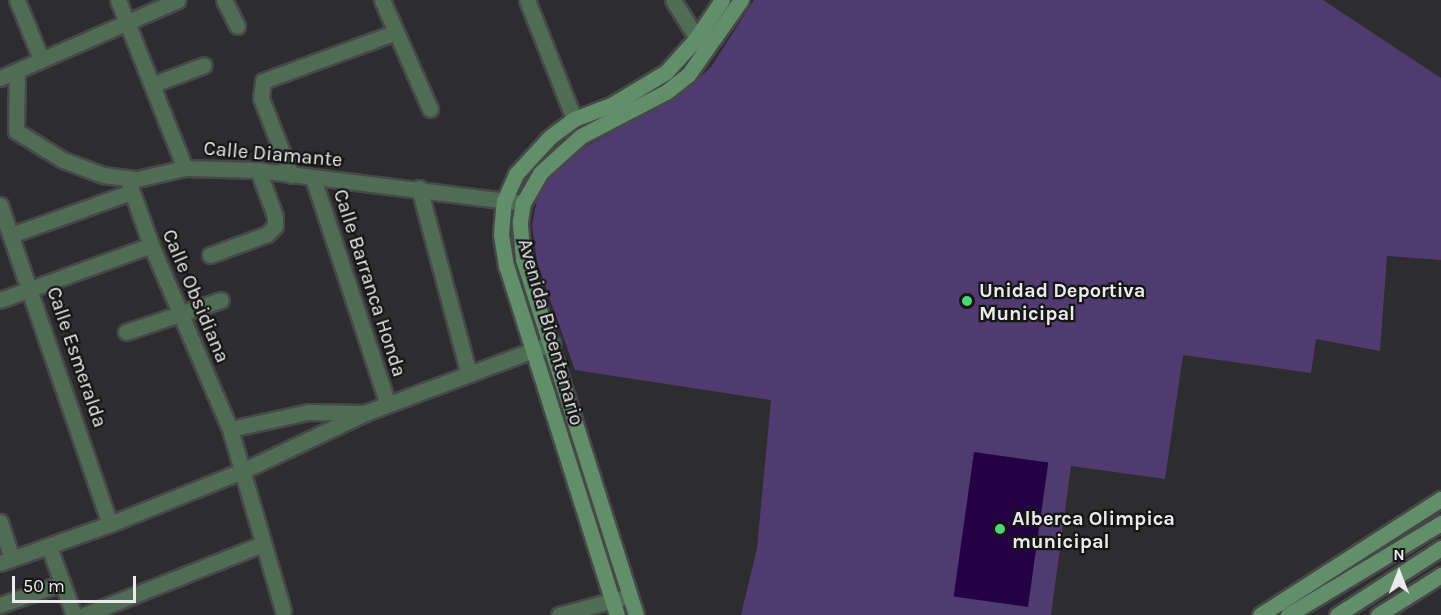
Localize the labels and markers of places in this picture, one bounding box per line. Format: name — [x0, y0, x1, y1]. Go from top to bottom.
place label: Unidad Deportiva Municipal — [979, 278, 1145, 325]
marker: Unidad Deportiva Municipal — [960, 294, 974, 308]
place label: Alberca Olimpica municipal — [1012, 506, 1175, 553]
marker: Alberca Olimpica municipal — [993, 522, 1007, 536]

